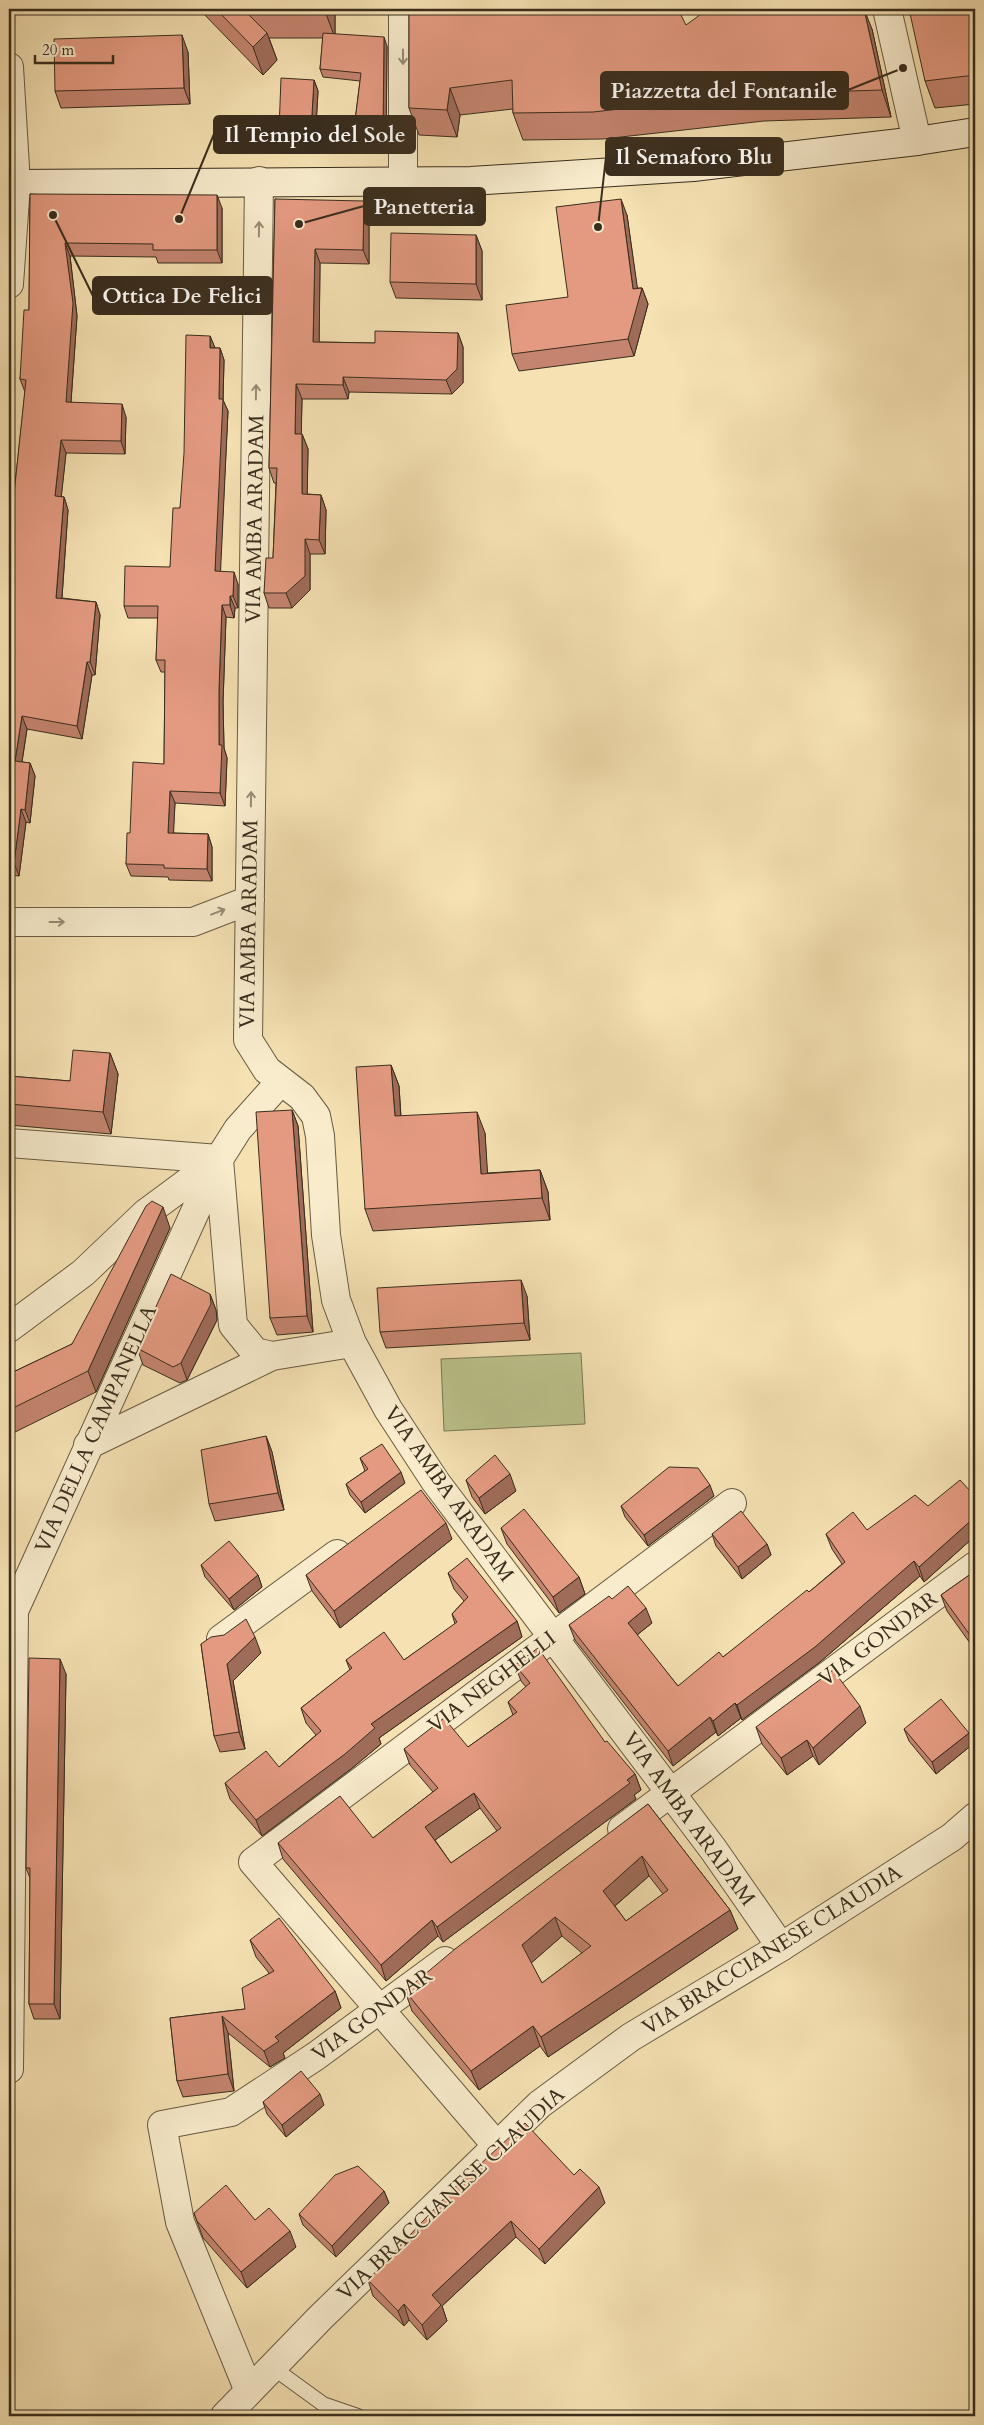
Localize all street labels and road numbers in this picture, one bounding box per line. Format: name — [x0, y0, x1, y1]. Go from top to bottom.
street label: VIA AMBA ARADAM — [239, 414, 271, 624]
street label: VIA AMBA ARADAM — [233, 819, 265, 1029]
street label: VIA DELLA CAMPANELLA — [28, 1300, 164, 1558]
street label: VIA AMBA ARADAM — [377, 1400, 521, 1588]
street label: VIA GONDAR — [812, 1584, 944, 1693]
street label: VIA NEGHELLI — [422, 1624, 562, 1740]
street label: VIA AMBA ARADAM — [616, 1726, 762, 1912]
street label: VIA BRACCIANESE CLAUDIA — [637, 1858, 907, 2042]
street label: VIA GONDAR — [306, 1961, 438, 2069]
street label: VIA BRACCIANESE CLAUDIA — [331, 2081, 571, 2307]

